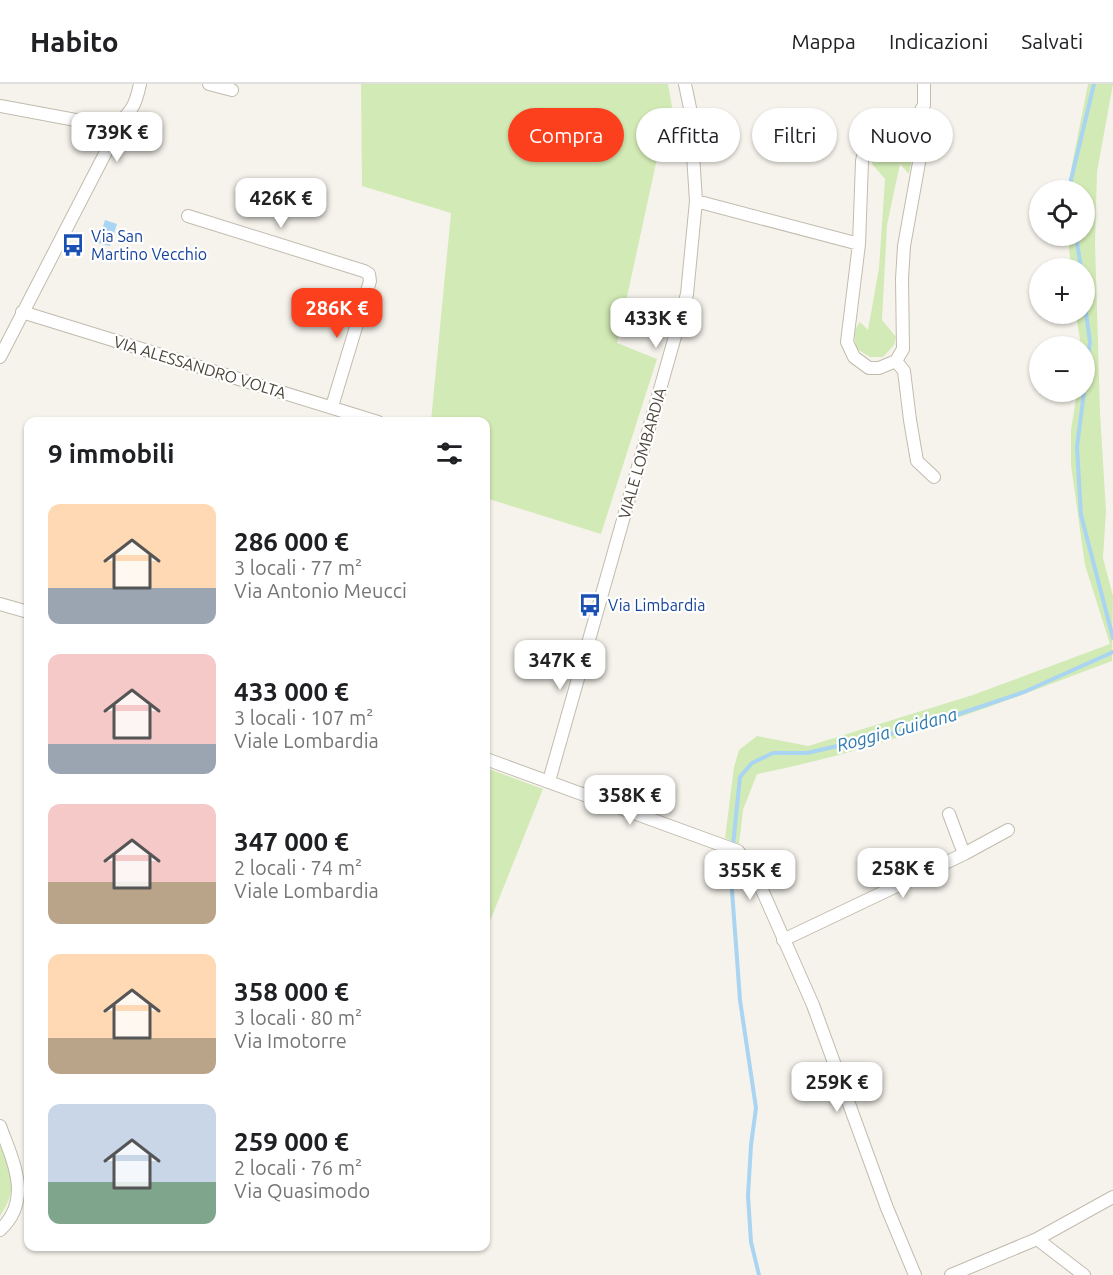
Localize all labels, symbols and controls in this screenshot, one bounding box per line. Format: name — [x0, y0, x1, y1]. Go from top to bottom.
text: Habito — [30, 26, 119, 57]
text: Mappa — [791, 29, 856, 53]
text: Indicazioni — [889, 29, 988, 53]
text: Salvati — [1021, 29, 1083, 53]
chip: Compra — [508, 108, 624, 162]
chip: Affitta — [636, 108, 740, 162]
chip: Filtri — [752, 108, 837, 162]
chip: Nuovo — [849, 108, 953, 162]
pin: 739K € — [68, 112, 166, 163]
text: 739K € — [85, 120, 149, 143]
pin: 426K € — [232, 178, 330, 229]
map controls — [1029, 180, 1095, 402]
button: locate — [1029, 180, 1095, 246]
text: 426K € — [249, 186, 313, 209]
place label: Via San Martino Vecchio — [91, 227, 207, 263]
bus stop icon: Via San Martino Vecchio — [60, 232, 86, 258]
button: + — [1029, 258, 1095, 324]
pin: 286K € — [288, 288, 386, 339]
text: 286K € — [305, 296, 369, 319]
pin: 433K € — [607, 298, 705, 349]
text: 433K € — [624, 306, 688, 329]
street label: VIA ALESSANDRO VOLTA — [112, 332, 289, 402]
button: − — [1029, 336, 1095, 402]
street label: VIALE LOMBARDIA — [615, 385, 670, 521]
icon: filters — [433, 437, 466, 470]
text: 9 immobili — [48, 439, 174, 468]
text: 286 000 € — [234, 527, 349, 556]
icon: home — [96, 528, 168, 600]
text: 3 locali · 77 m² — [234, 556, 362, 579]
text: Via Antonio Meucci — [234, 579, 407, 602]
bus stop icon: Via Limbardia — [577, 592, 603, 618]
place label: Via Limbardia — [608, 596, 705, 614]
pin: 347K € — [511, 640, 609, 691]
text: 347K € — [528, 648, 592, 671]
text: 433 000 € — [234, 677, 349, 706]
icon: home — [96, 678, 168, 750]
water label: Roggia Guidana — [834, 703, 959, 755]
text: 3 locali · 107 m² — [234, 706, 373, 729]
text: Viale Lombardia — [234, 729, 379, 752]
pin: 358K € — [581, 775, 679, 826]
text: 358K € — [598, 783, 662, 806]
text: 347 000 € — [234, 827, 349, 856]
icon: home — [96, 828, 168, 900]
pin: 258K € — [854, 848, 952, 899]
pin: 355K € — [701, 850, 799, 901]
text: 2 locali · 74 m² — [234, 856, 362, 879]
text: 258K € — [871, 856, 935, 879]
text: 355K € — [718, 858, 782, 881]
text: Viale Lombardia — [234, 879, 379, 902]
text: 358 000 € — [234, 977, 349, 1006]
icon: home — [96, 978, 168, 1050]
text: 3 locali · 80 m² — [234, 1006, 362, 1029]
text: Via Imotorre — [234, 1029, 347, 1052]
pin: 259K € — [788, 1062, 886, 1113]
text: 259K € — [805, 1070, 869, 1093]
text: 259 000 € — [234, 1127, 349, 1156]
icon: home — [96, 1128, 168, 1200]
text: 2 locali · 76 m² — [234, 1156, 362, 1179]
text: Via Quasimodo — [234, 1179, 370, 1202]

